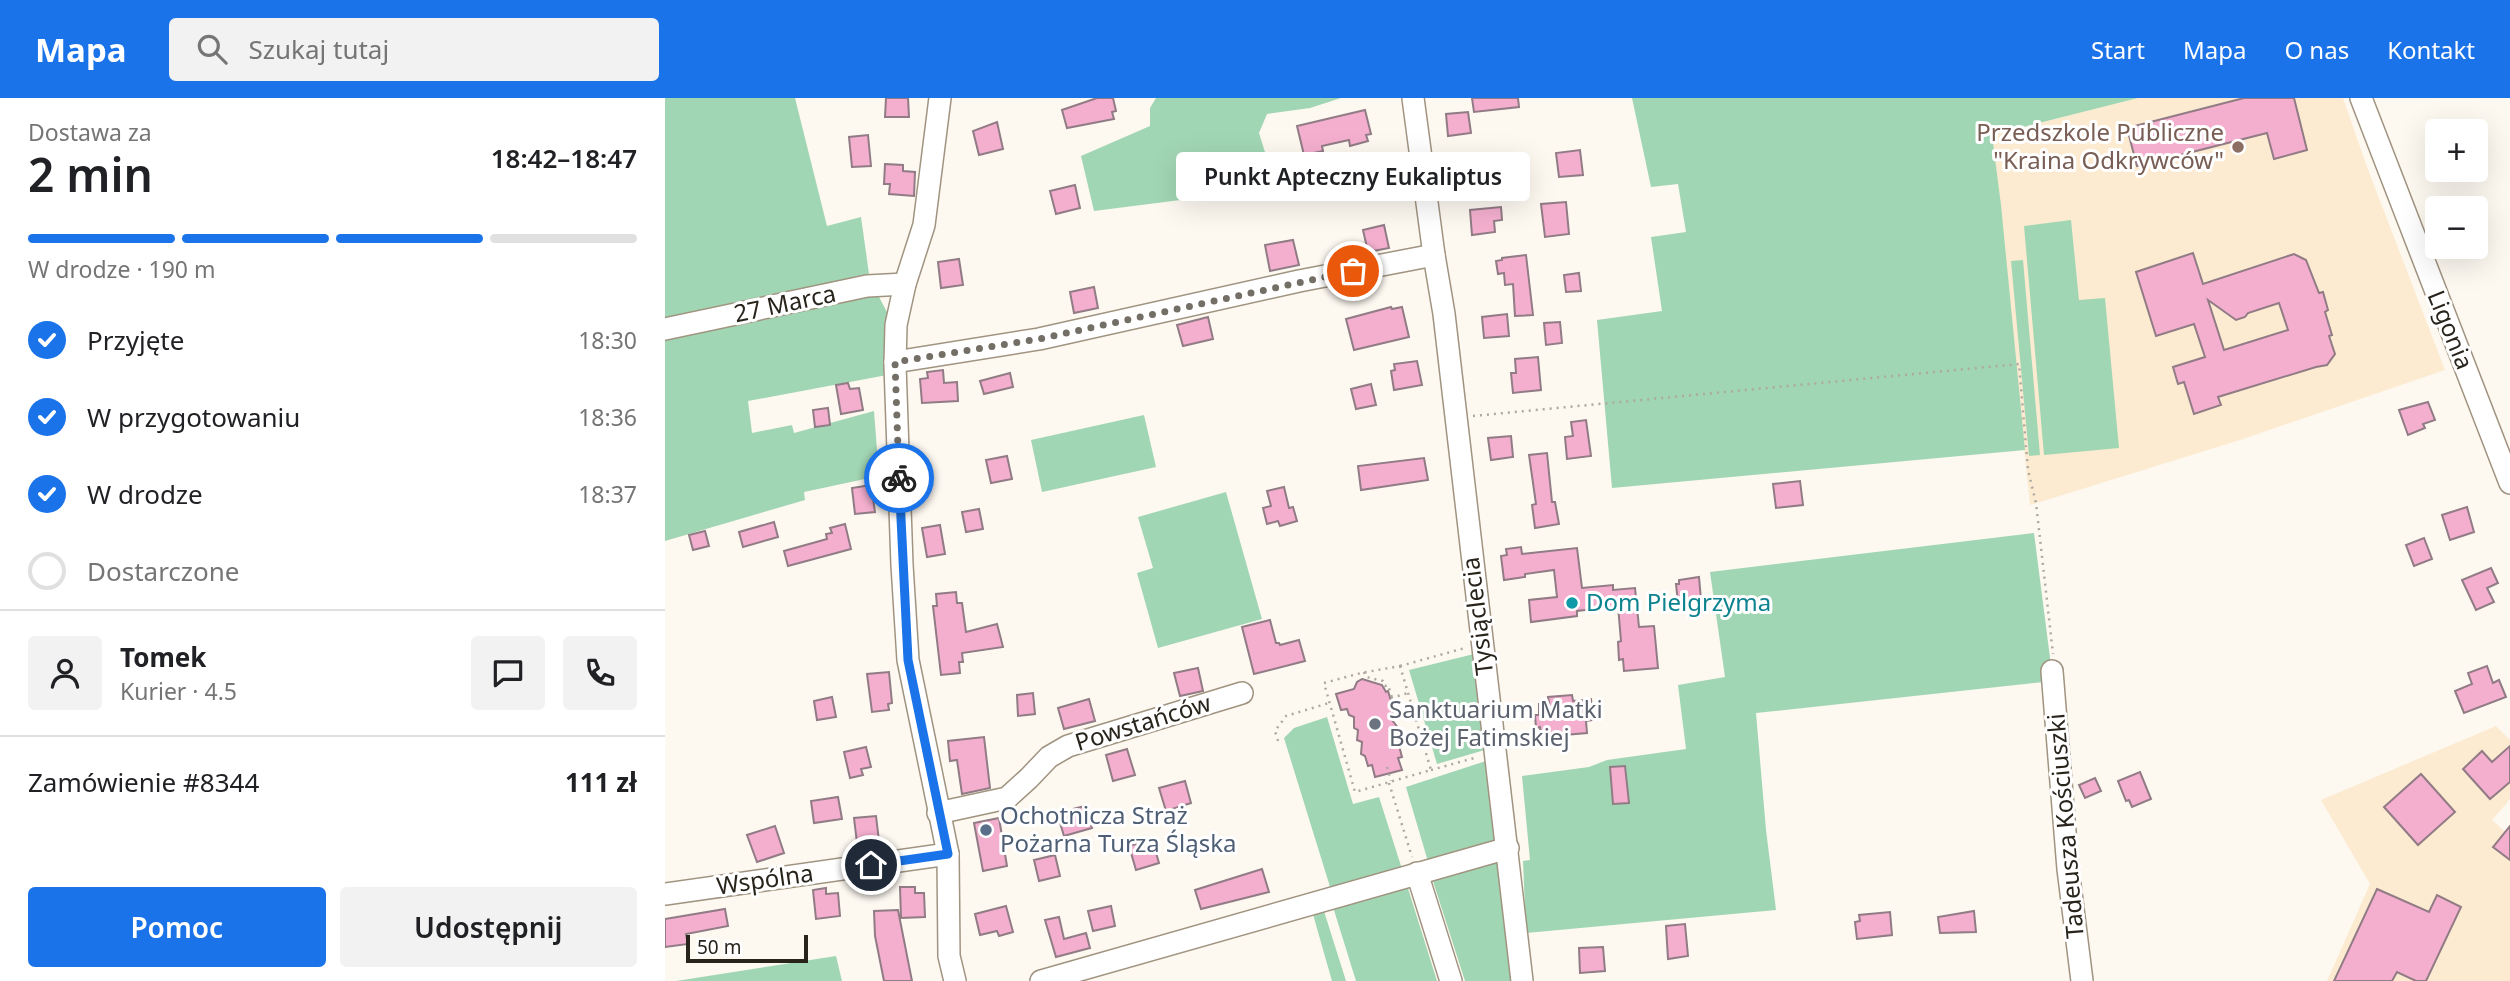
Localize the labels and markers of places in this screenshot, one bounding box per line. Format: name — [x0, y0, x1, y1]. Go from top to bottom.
place label: Przedszkole Publiczne "Kraina Odkrywców" — [1976, 115, 2224, 176]
marker: Przedszkole Publiczne "Kraina Odkrywców" — [2230, 139, 2246, 155]
callout: Punkt Apteczny Eukaliptus — [1176, 152, 1530, 201]
pin — [1323, 241, 1383, 301]
place label: Dom Pielgrzyma — [1586, 585, 1771, 618]
marker: Dom Pielgrzyma — [1564, 595, 1580, 611]
place label: Sanktuarium Matki Bożej Fatimskiej — [1389, 692, 1603, 753]
marker: Sanktuarium Matki Bożej Fatimskiej — [1367, 716, 1383, 732]
place label: Ochotnicza Straż Pożarna Turza Śląska — [1000, 798, 1236, 859]
marker: Ochotnicza Straż Pożarna Turza Śląska — [978, 822, 994, 838]
pin — [841, 835, 901, 895]

